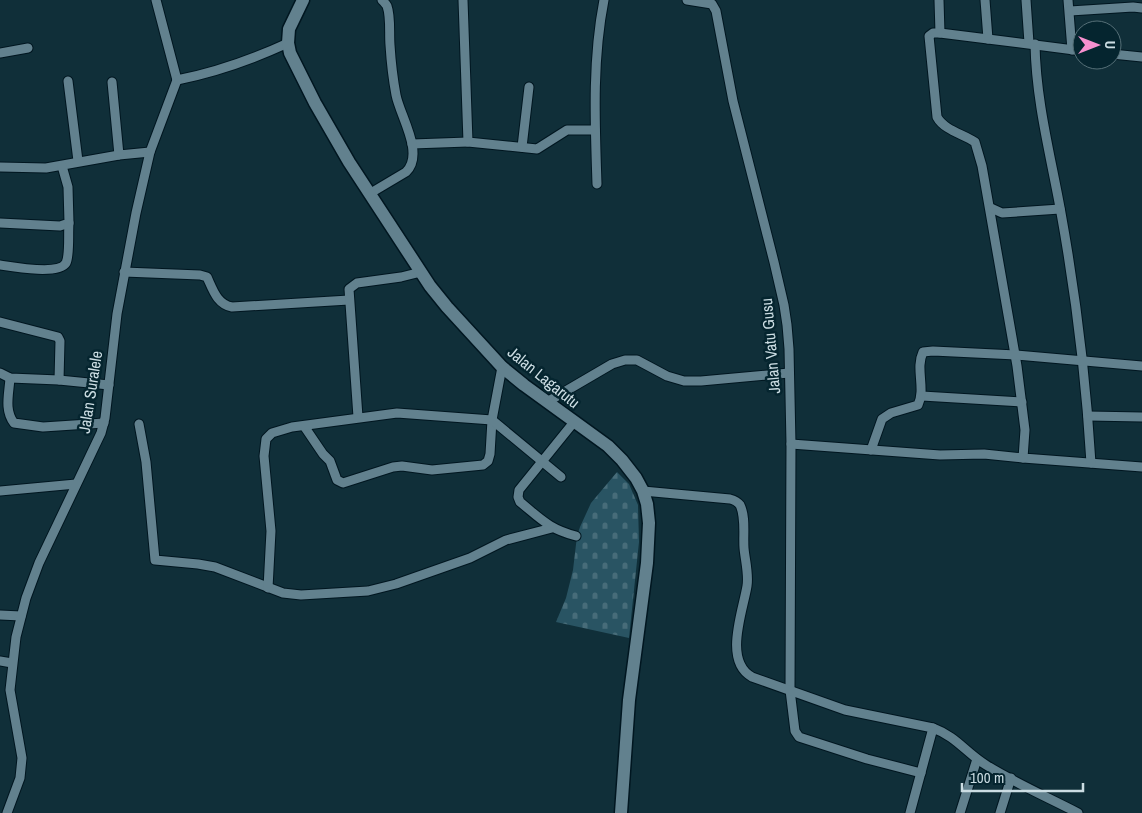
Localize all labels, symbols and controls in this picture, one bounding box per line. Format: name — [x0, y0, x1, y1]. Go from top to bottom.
north arrow — [1072, 20, 1122, 70]
text: U — [1101, 41, 1119, 49]
street label: Jalan Vatu Gusu — [755, 297, 785, 395]
street label: Jalan Lagarutu — [503, 341, 585, 413]
street label: Jalan Suralele — [73, 349, 107, 435]
scale bar — [962, 760, 1083, 792]
text: 100 m — [970, 767, 1004, 788]

